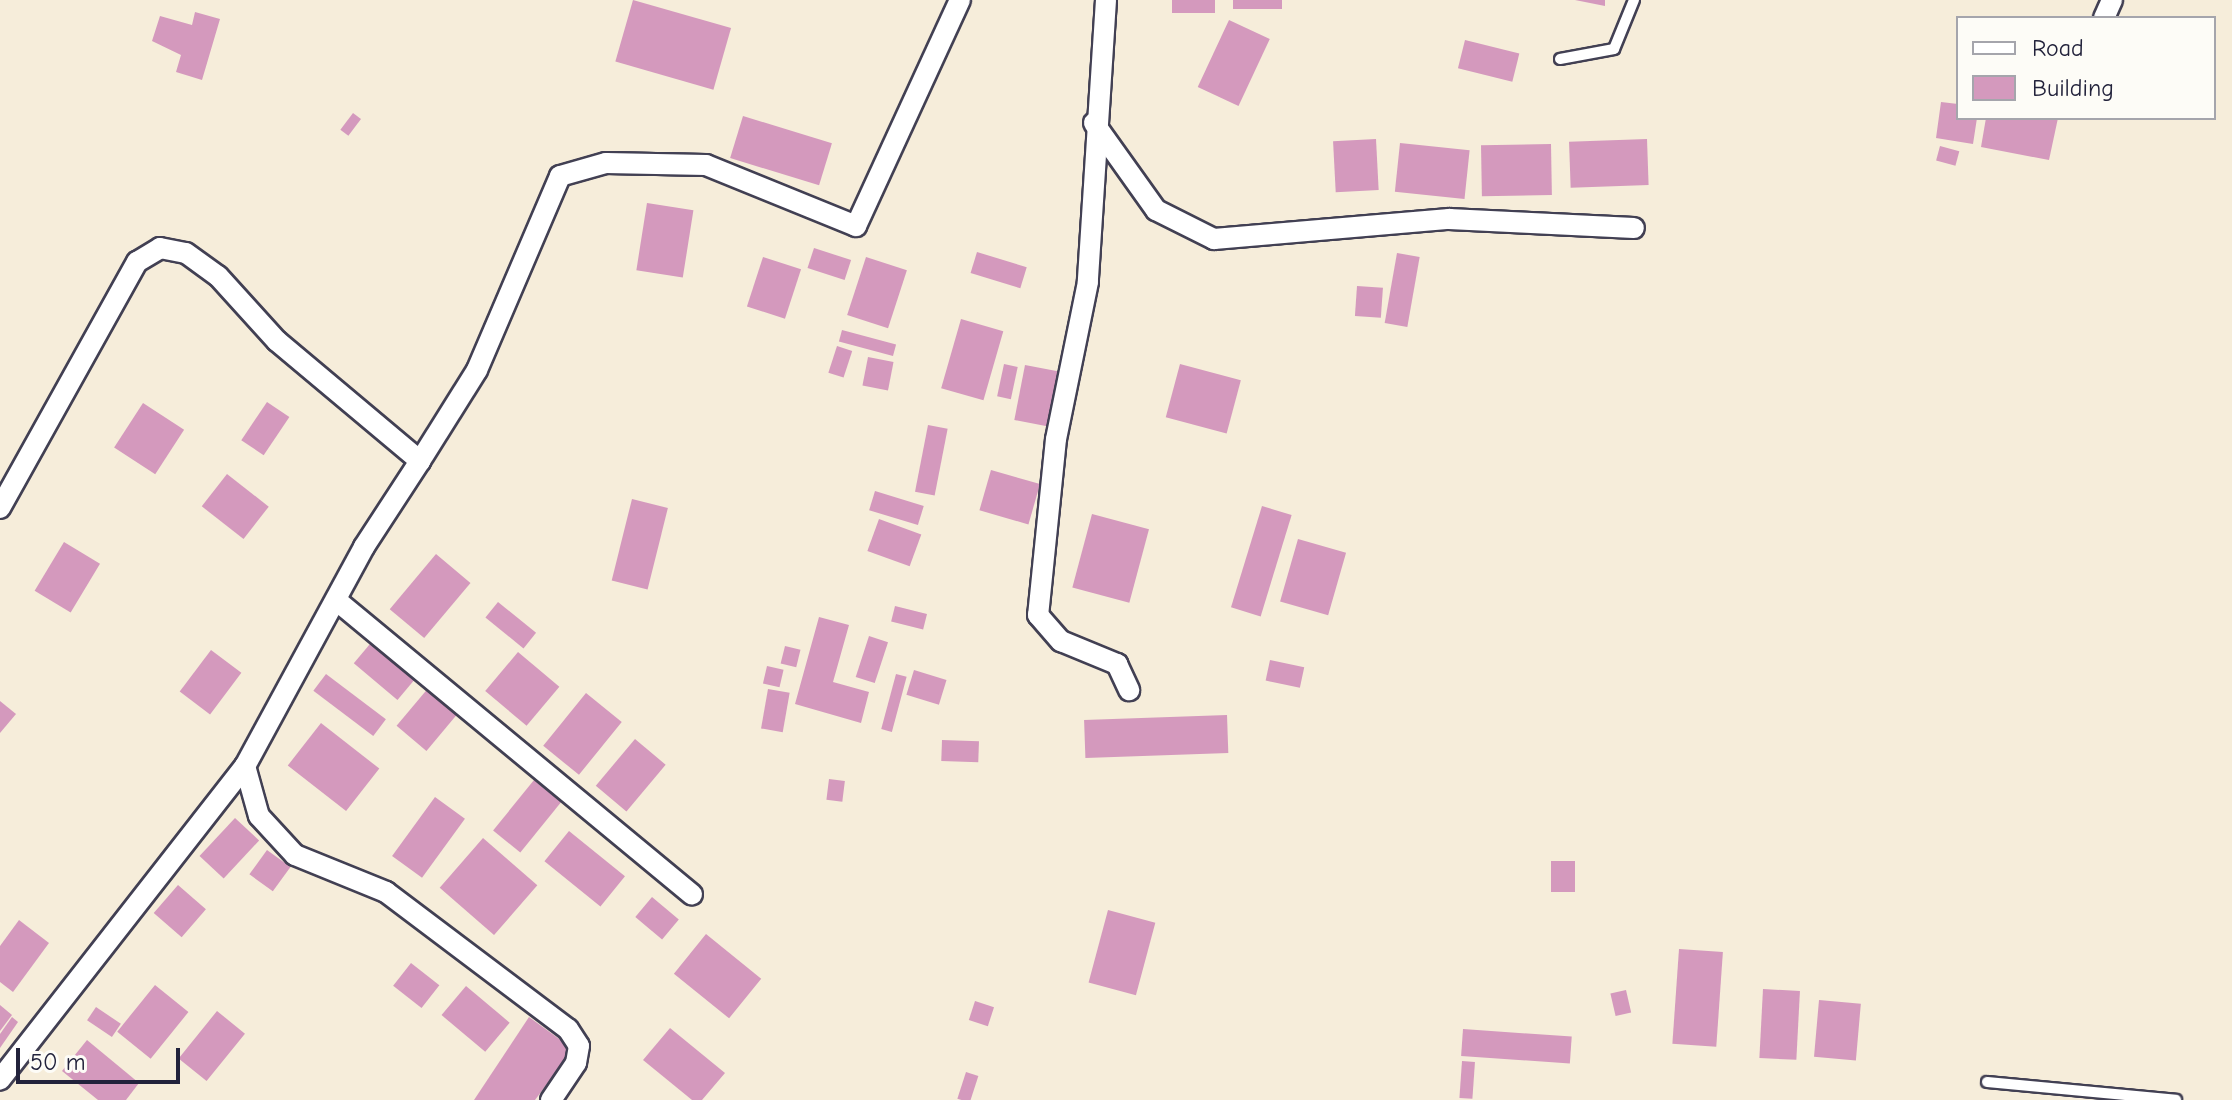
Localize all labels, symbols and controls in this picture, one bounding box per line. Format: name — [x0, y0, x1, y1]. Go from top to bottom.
legend — [1956, 16, 2216, 120]
text: Road — [2032, 34, 2084, 62]
text: Building — [2032, 74, 2114, 102]
scale bar — [20, 1032, 184, 1082]
text: 50 m — [30, 1048, 86, 1076]

